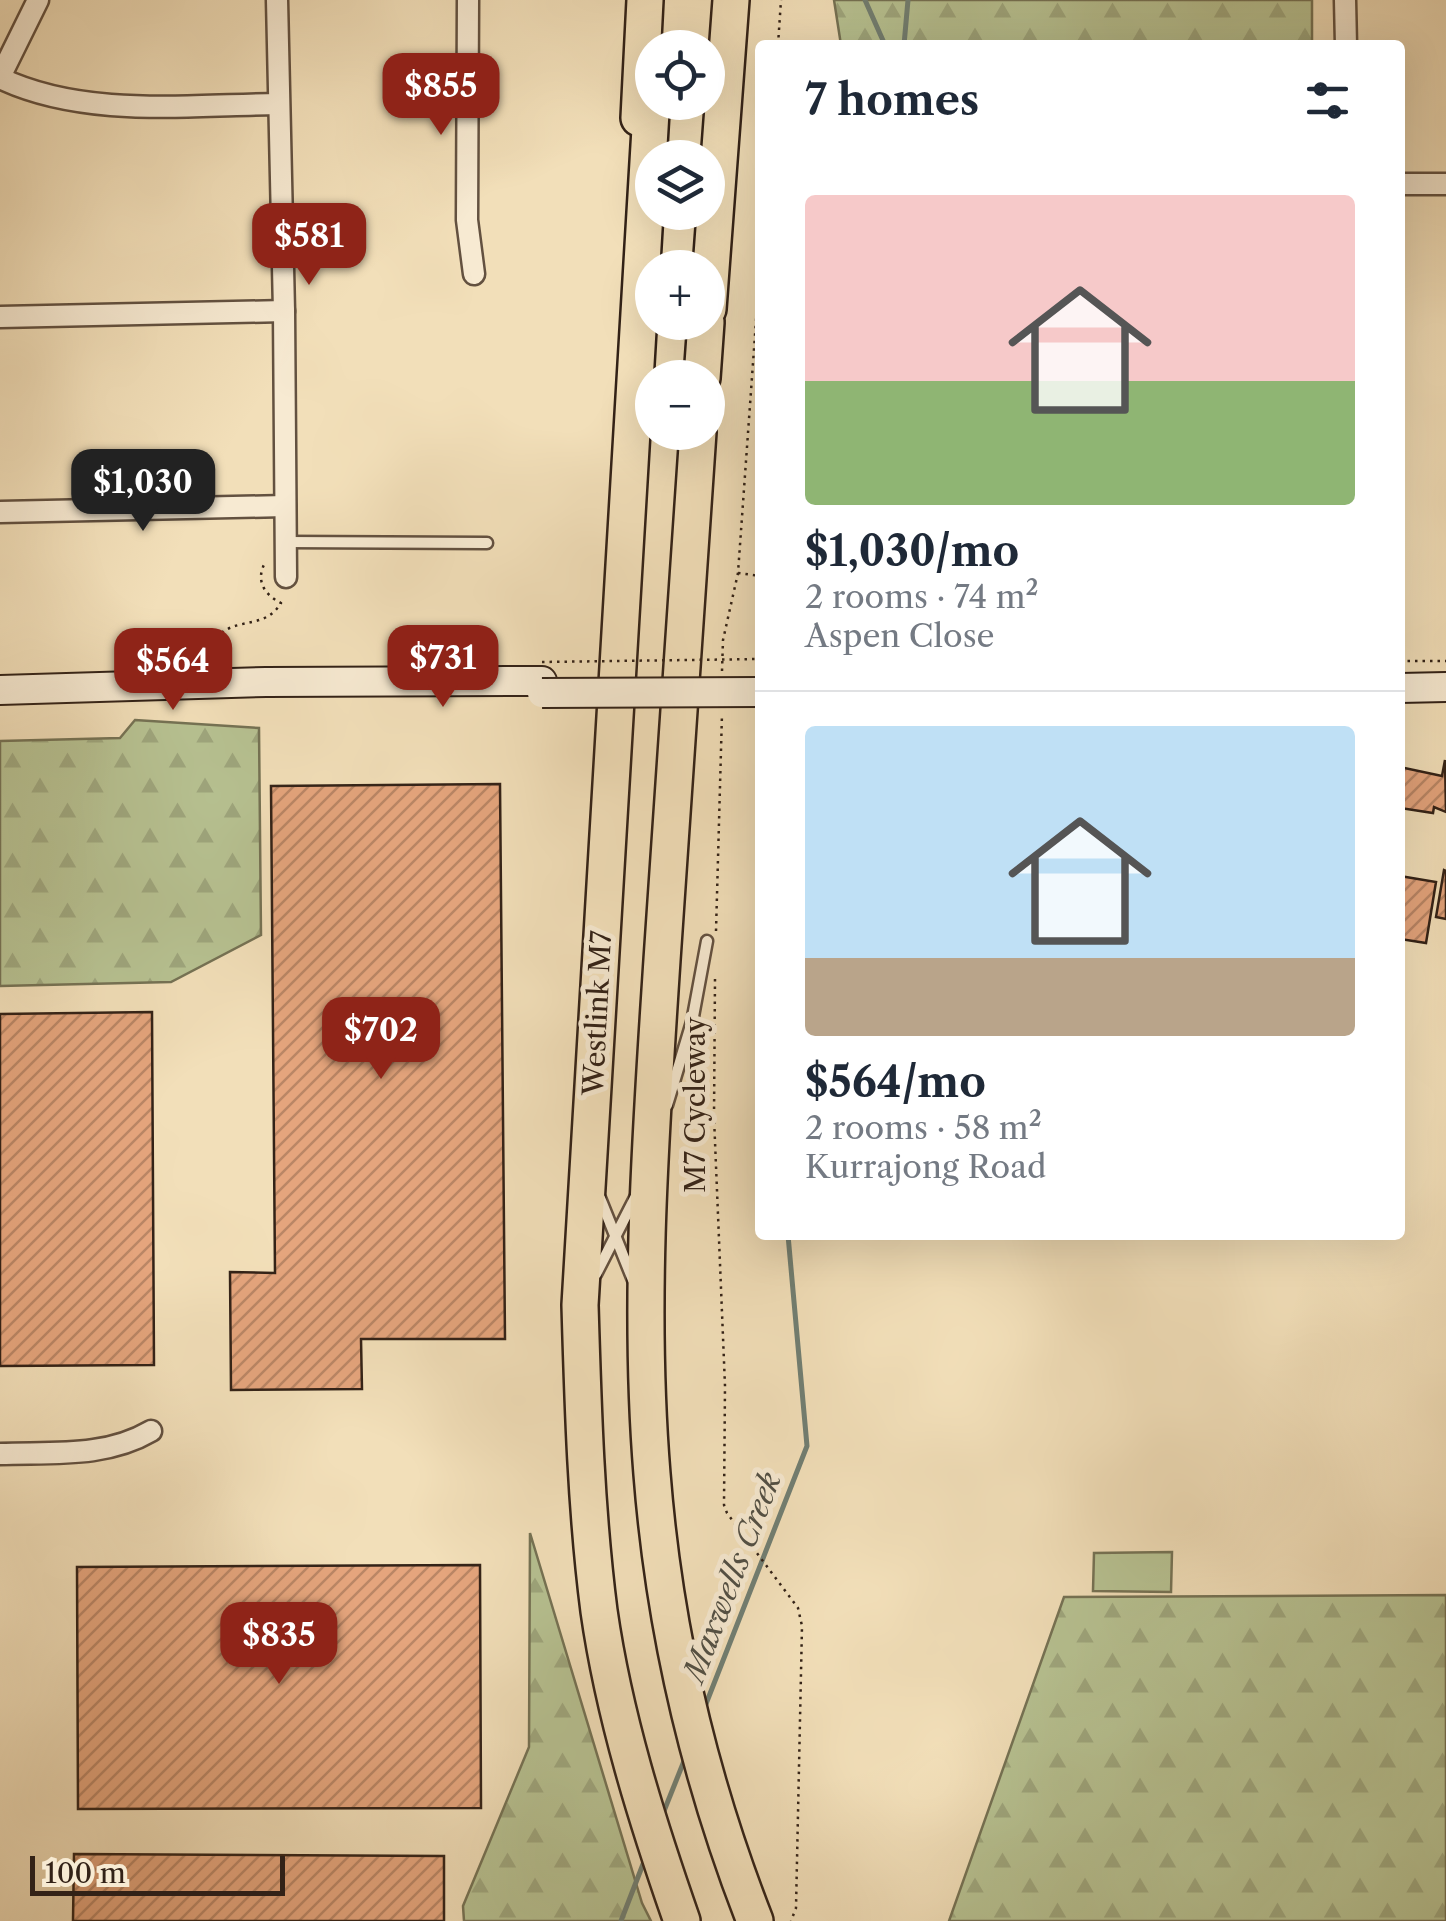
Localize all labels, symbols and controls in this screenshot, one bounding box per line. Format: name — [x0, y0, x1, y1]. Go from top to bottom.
map controls — [635, 30, 725, 450]
button: locate — [635, 30, 725, 120]
pin: $855 — [382, 53, 500, 138]
text: $855 — [405, 66, 477, 105]
icon: filters — [1300, 73, 1355, 128]
text: 7 homes — [805, 74, 979, 126]
button: layers — [635, 140, 725, 230]
pin: $581 — [250, 203, 368, 288]
text: $581 — [274, 216, 344, 255]
button: + — [635, 250, 725, 340]
icon: home — [990, 260, 1170, 440]
button: − — [635, 360, 725, 450]
pin: $1,030 — [62, 449, 224, 534]
text: $1,030 — [93, 462, 193, 501]
text: $1,030/mo — [805, 525, 1019, 577]
text: 2 rooms · 74 m² — [805, 577, 1039, 616]
text: Aspen Close — [805, 616, 995, 655]
pin: $731 — [384, 625, 502, 710]
pin: $564 — [114, 628, 232, 713]
text: $731 — [409, 638, 477, 677]
text: $564 — [136, 641, 210, 680]
icon: home — [990, 791, 1170, 971]
street label: Westlink M7 — [576, 929, 618, 1097]
pin: $702 — [322, 997, 440, 1082]
text: $702 — [344, 1010, 418, 1049]
street label: M7 Cycleway — [678, 1016, 712, 1193]
text: $564/mo — [805, 1056, 986, 1108]
text: 2 rooms · 58 m² — [805, 1108, 1042, 1147]
text: Kurrajong Road — [805, 1147, 1047, 1186]
water label: Maxwells Creek — [674, 1467, 789, 1690]
pin: $835 — [220, 1602, 338, 1687]
text: $835 — [242, 1615, 316, 1654]
scale bar — [30, 1851, 285, 1896]
text: 100 m — [45, 1856, 126, 1890]

